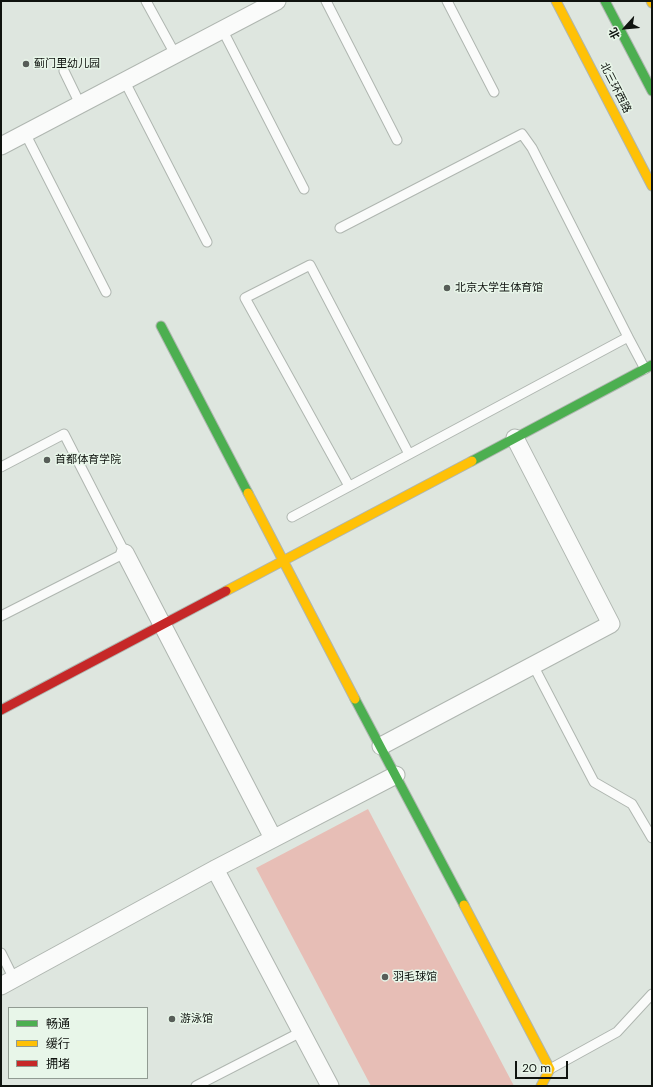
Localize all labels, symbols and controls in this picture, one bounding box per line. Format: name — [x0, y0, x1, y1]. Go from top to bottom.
north arrow — [605, 8, 645, 48]
text: 北 — [606, 25, 623, 42]
place label: 蓟门里幼儿园 — [34, 57, 100, 71]
marker: 蓟门里幼儿园 — [21, 59, 31, 69]
street label: 北三环西路 — [597, 61, 633, 115]
place label: 北京大学生体育馆 — [455, 281, 543, 295]
marker: 北京大学生体育馆 — [442, 283, 452, 293]
place label: 首都体育学院 — [55, 453, 121, 467]
marker: 首都体育学院 — [42, 455, 52, 465]
place label: 羽毛球馆 — [393, 970, 437, 984]
marker: 羽毛球馆 — [380, 972, 390, 982]
legend — [8, 1007, 148, 1079]
place label: 游泳馆 — [180, 1012, 213, 1026]
marker: 游泳馆 — [167, 1014, 177, 1024]
text: 畅通 — [46, 1016, 70, 1032]
text: 缓行 — [46, 1036, 70, 1052]
scale bar — [517, 1053, 570, 1079]
text: 拥堵 — [46, 1056, 70, 1072]
text: 20 m — [522, 1060, 551, 1076]

